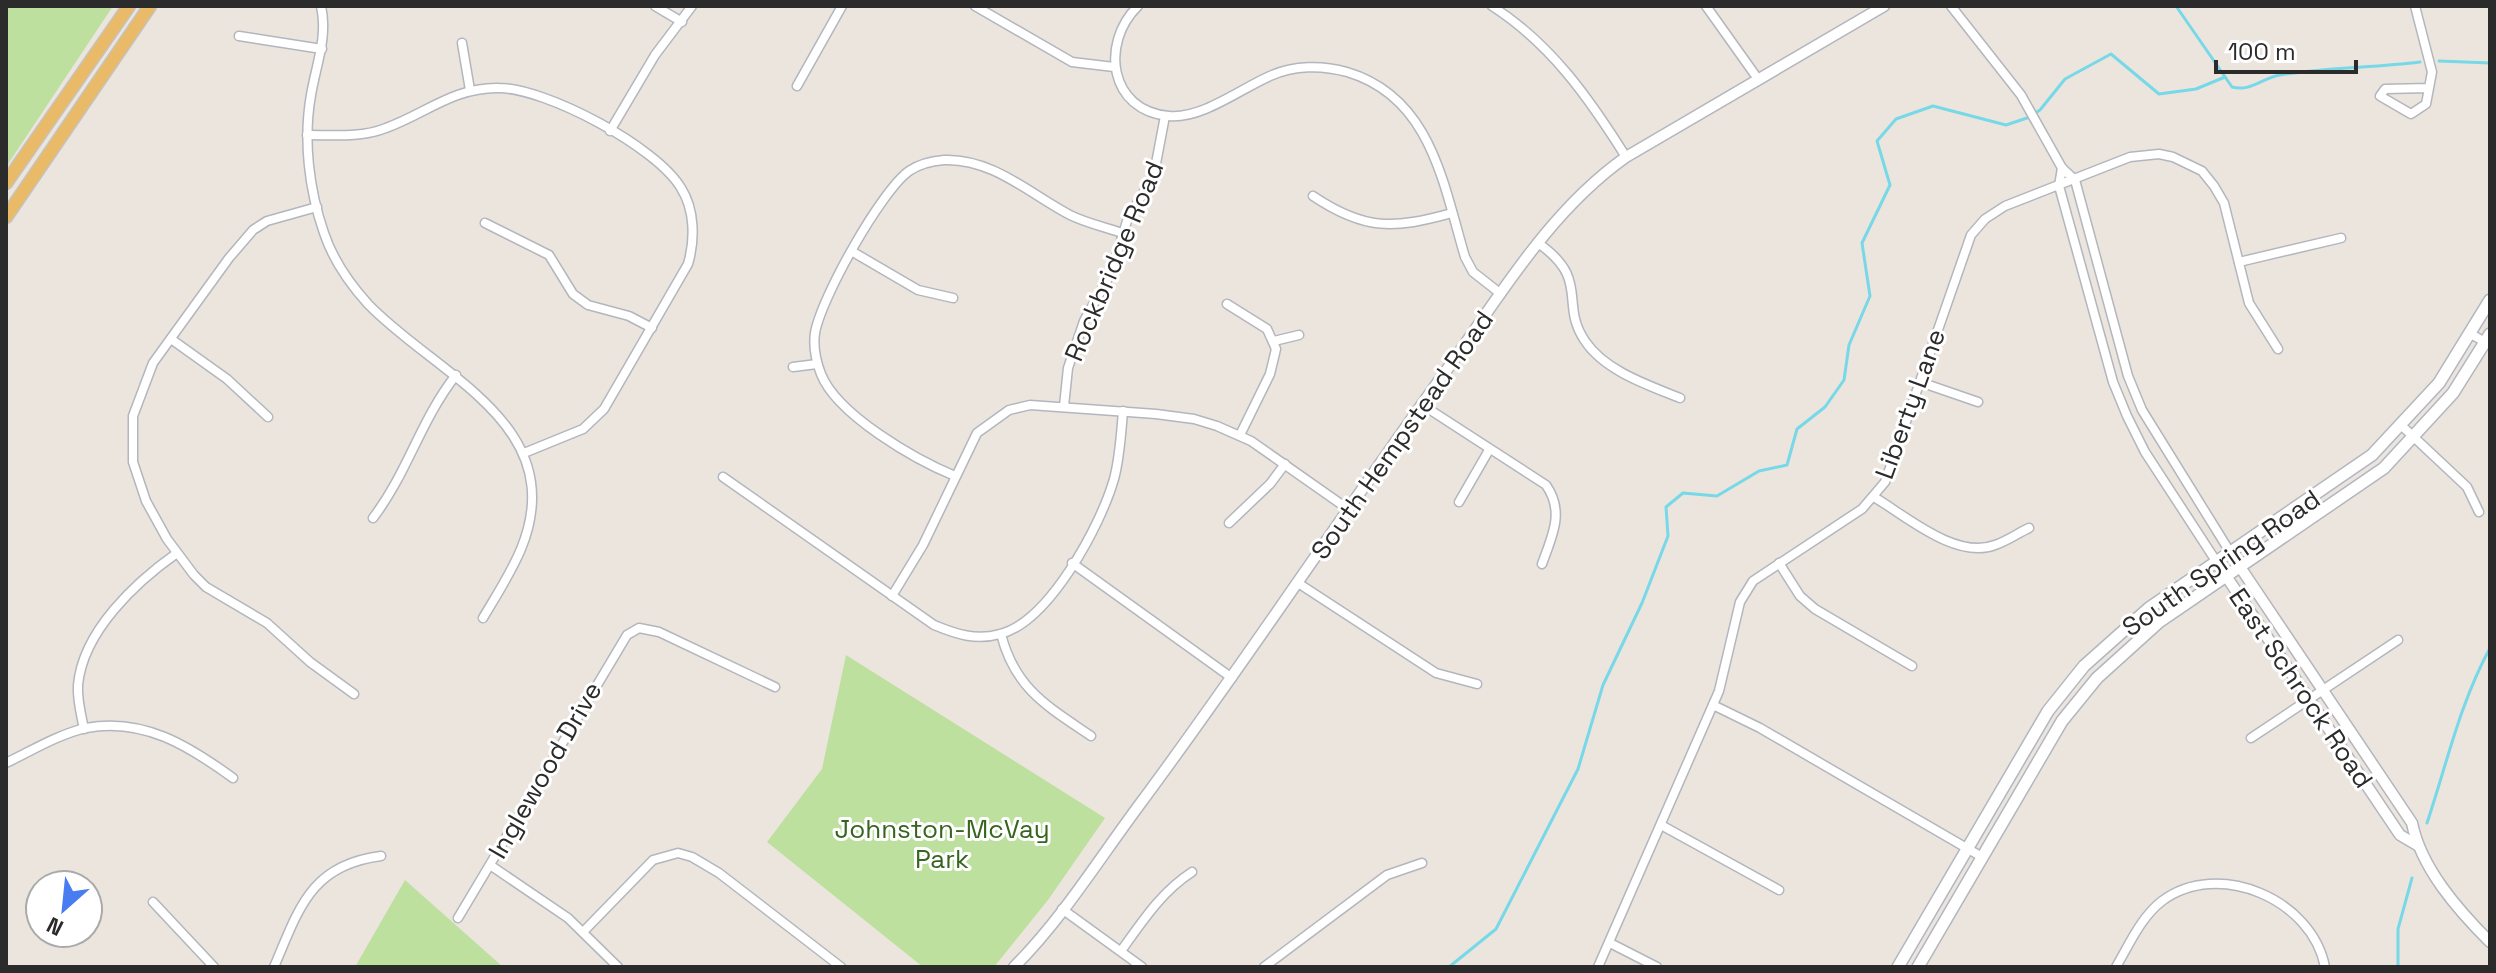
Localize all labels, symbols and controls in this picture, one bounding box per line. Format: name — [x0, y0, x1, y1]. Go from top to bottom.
scale bar — [2216, 24, 2356, 74]
text: 100 m — [2228, 36, 2296, 67]
street label: Rockbridge Road — [1056, 156, 1172, 366]
street label: South Hempstead Road — [1303, 304, 1501, 566]
street label: Liberty Lane — [1867, 324, 1953, 484]
street label: South Spring Road — [2115, 482, 2327, 644]
street label: East Schrock Road — [2221, 581, 2381, 795]
street label: Inglewood Drive — [481, 675, 609, 865]
park label: Johnston-McVay Park — [834, 812, 1050, 876]
north arrow — [24, 869, 104, 949]
text: N — [42, 911, 68, 943]

